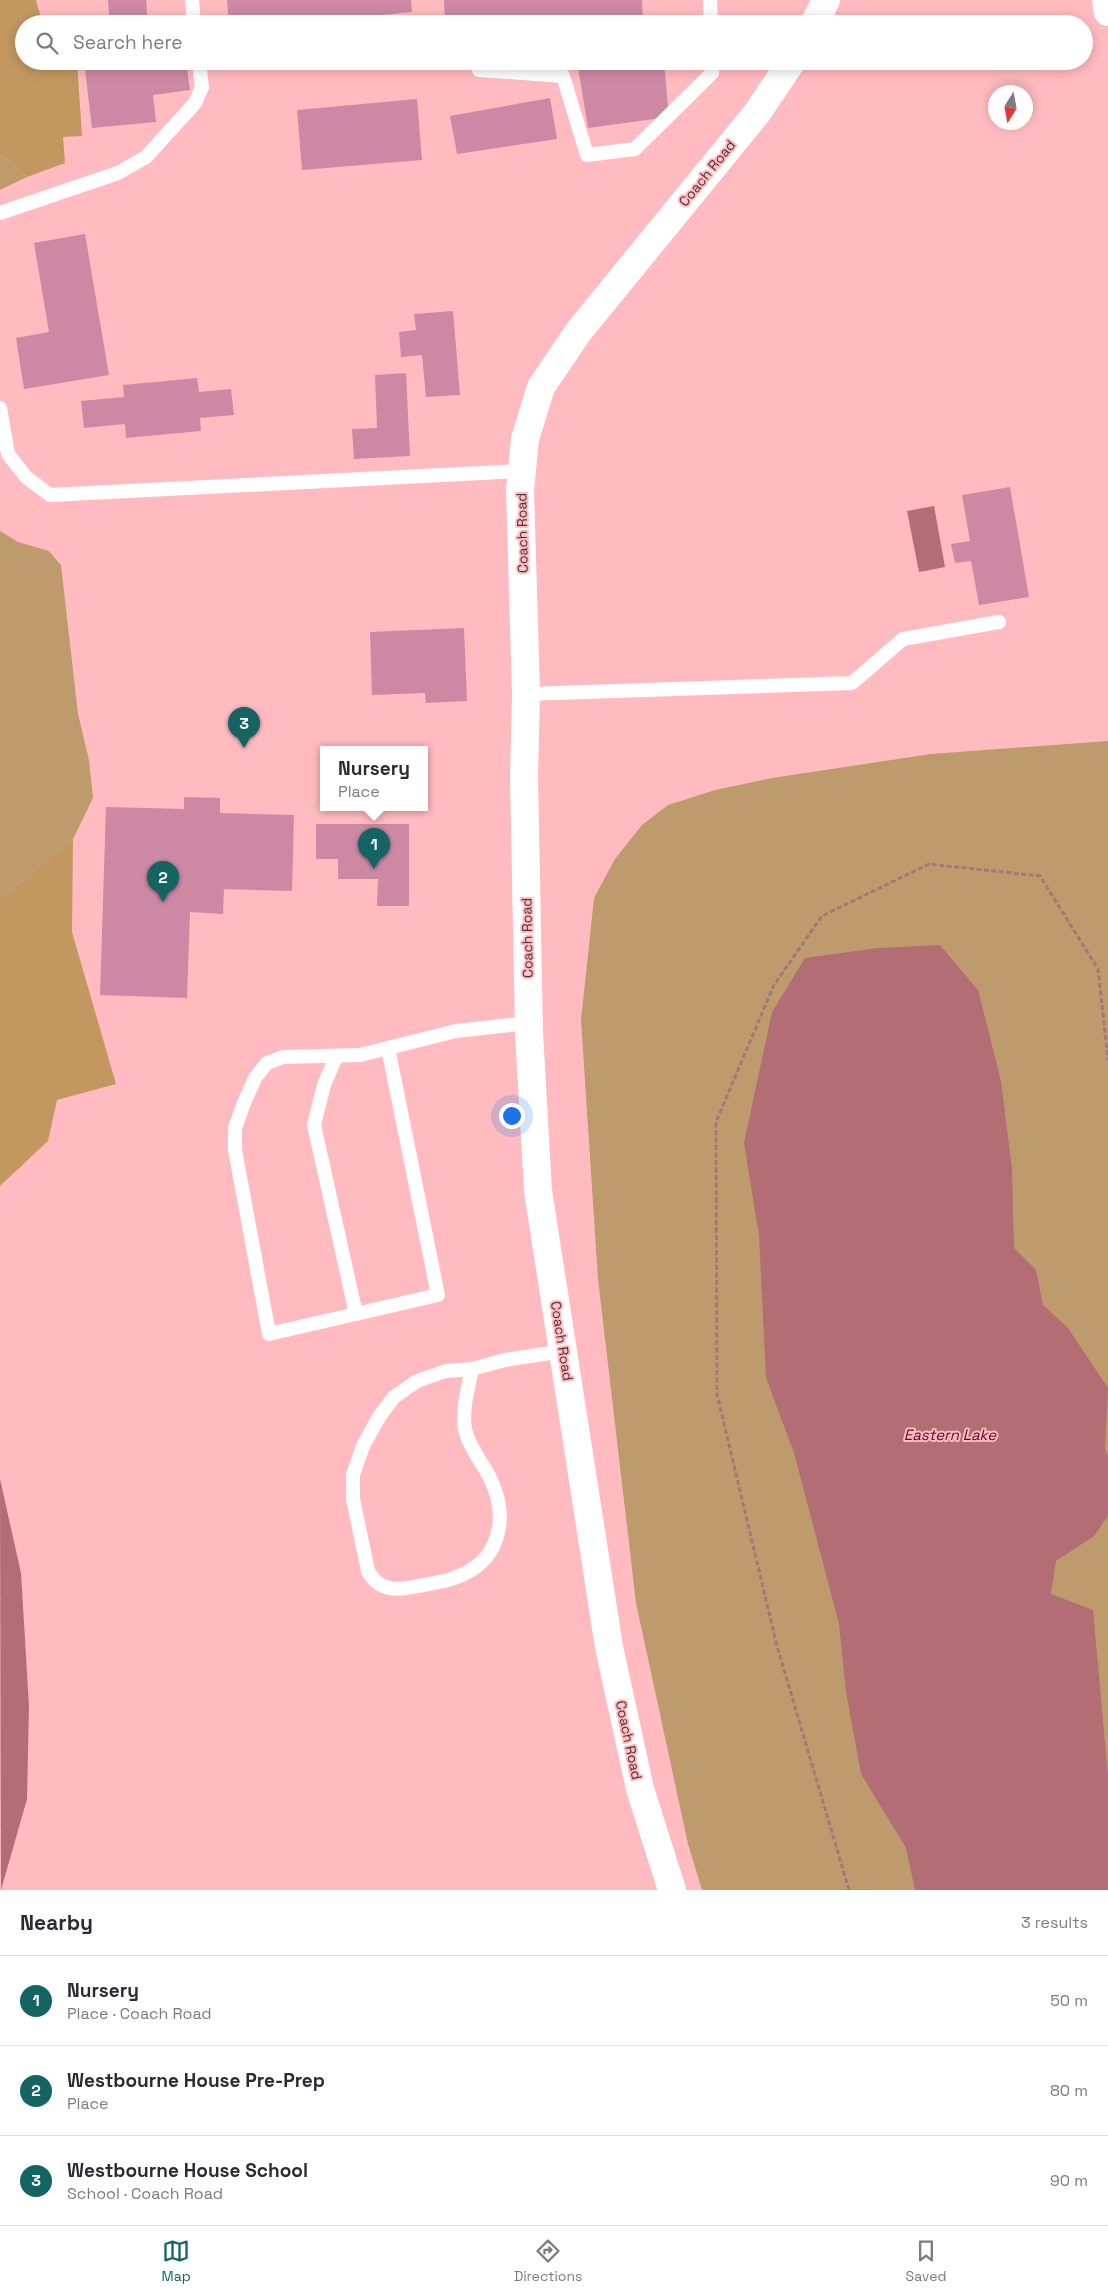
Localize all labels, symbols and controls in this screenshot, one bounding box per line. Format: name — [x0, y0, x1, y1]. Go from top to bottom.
search box — [15, 15, 1093, 70]
icon: search — [33, 29, 61, 57]
text: Search here — [73, 30, 183, 55]
north arrow — [988, 85, 1033, 130]
street label: Coach Road — [675, 136, 739, 210]
street label: Coach Road — [512, 493, 532, 573]
pin: 3 — [228, 707, 260, 748]
popup — [320, 746, 428, 811]
text: Nursery — [338, 756, 410, 781]
text: Place — [338, 781, 380, 802]
pin: 1 — [358, 828, 390, 869]
pin: 2 — [147, 861, 179, 902]
street label: Coach Road — [517, 898, 537, 978]
your location — [499, 1103, 525, 1129]
street label: Coach Road — [547, 1300, 577, 1382]
water label: Eastern Lake — [904, 1425, 997, 1444]
street label: Coach Road — [612, 1699, 646, 1781]
text: Nearby — [20, 1909, 93, 1936]
text: 3 results — [1021, 1912, 1088, 1933]
text: Nursery — [67, 1978, 139, 2003]
text: 1 — [32, 1990, 40, 2011]
text: 50 m — [1050, 1990, 1088, 2011]
text: Place · Coach Road — [67, 2003, 212, 2024]
text: Westbourne House Pre-Prep — [67, 2068, 325, 2093]
text: 2 — [31, 2080, 41, 2101]
text: 80 m — [1050, 2080, 1088, 2101]
text: Place — [67, 2093, 109, 2114]
text: Westbourne House School — [67, 2158, 308, 2183]
text: 3 — [31, 2170, 41, 2191]
text: 90 m — [1050, 2170, 1088, 2191]
text: School · Coach Road — [67, 2183, 223, 2204]
tab: Map — [162, 2237, 191, 2285]
tab: Directions — [514, 2237, 582, 2285]
tab: Saved — [906, 2237, 946, 2285]

